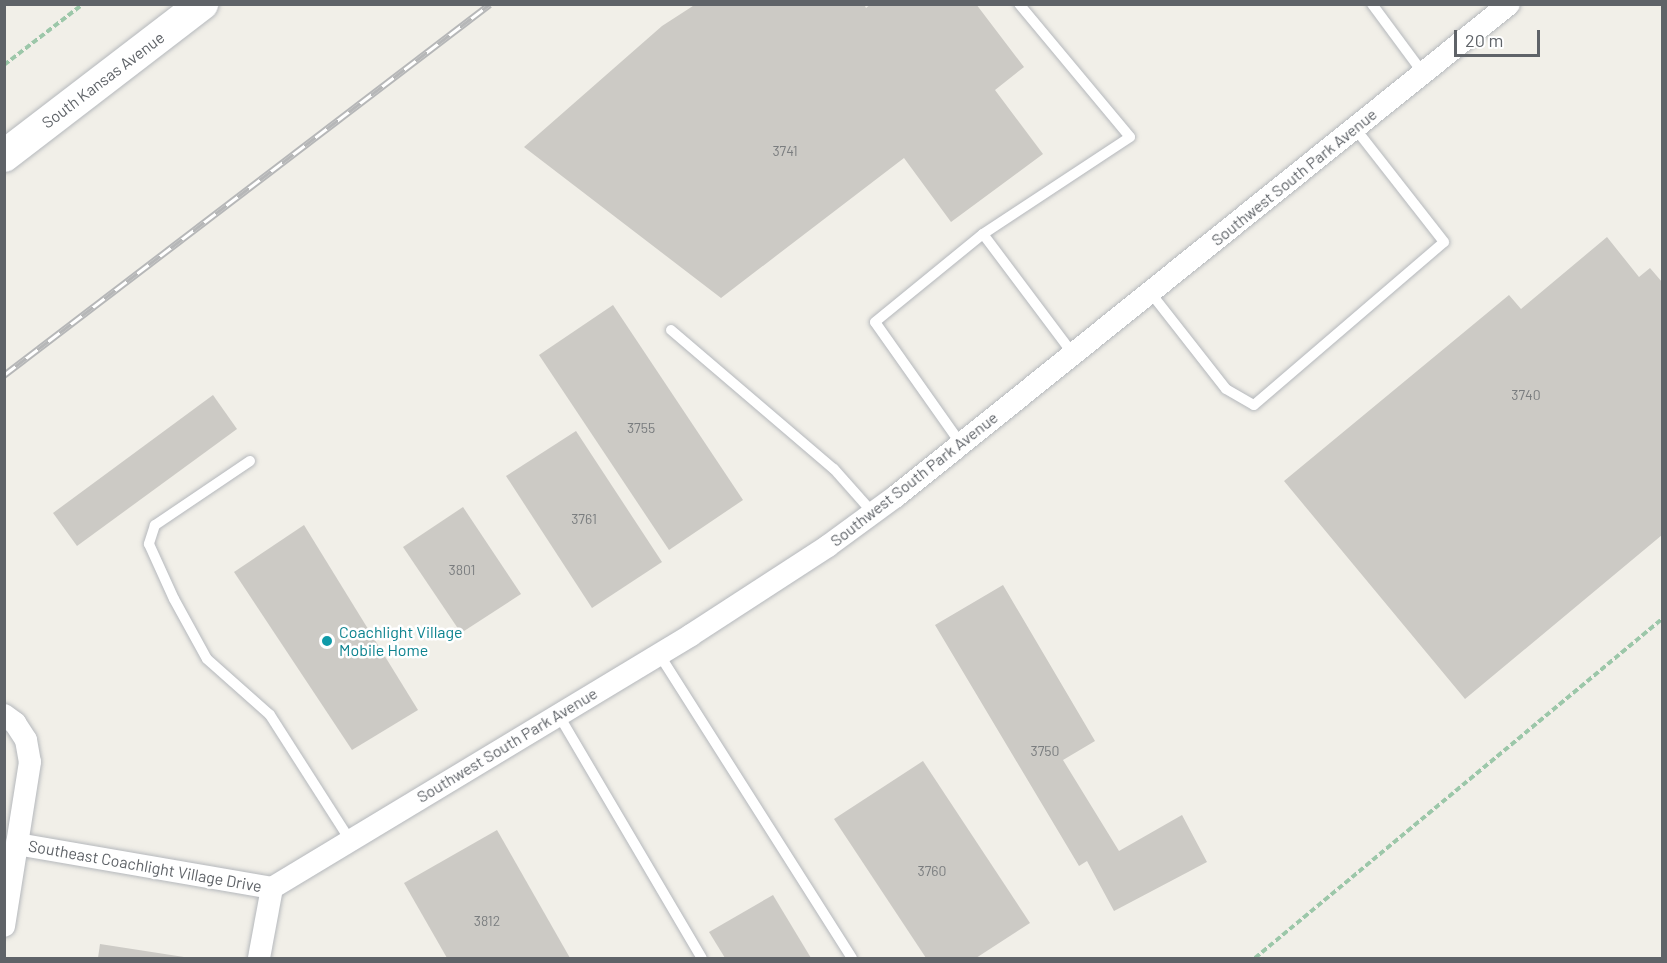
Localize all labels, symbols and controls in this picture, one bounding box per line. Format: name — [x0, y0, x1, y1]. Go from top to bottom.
scale bar — [1457, 18, 1542, 56]
street label: South Kansas Avenue — [38, 28, 168, 132]
text: 20 m — [1465, 29, 1503, 51]
street label: Southwest South Park Avenue — [1207, 104, 1381, 250]
house number: 3741 — [772, 143, 798, 159]
house number: 3740 — [1511, 387, 1541, 403]
street label: Southwest South Park Avenue — [827, 408, 1001, 550]
house number: 3755 — [627, 420, 655, 436]
house number: 3761 — [571, 511, 597, 527]
house number: 3801 — [449, 562, 475, 578]
place label: Coachlight Village Mobile Home — [339, 622, 463, 660]
marker: Coachlight Village Mobile Home — [320, 634, 334, 648]
street label: Southwest South Park Avenue — [413, 683, 601, 807]
house number: 3750 — [1031, 743, 1059, 759]
street label: Southeast Coachlight Village Drive — [27, 836, 263, 896]
house number: 3760 — [918, 863, 946, 879]
house number: 3812 — [474, 913, 500, 929]

